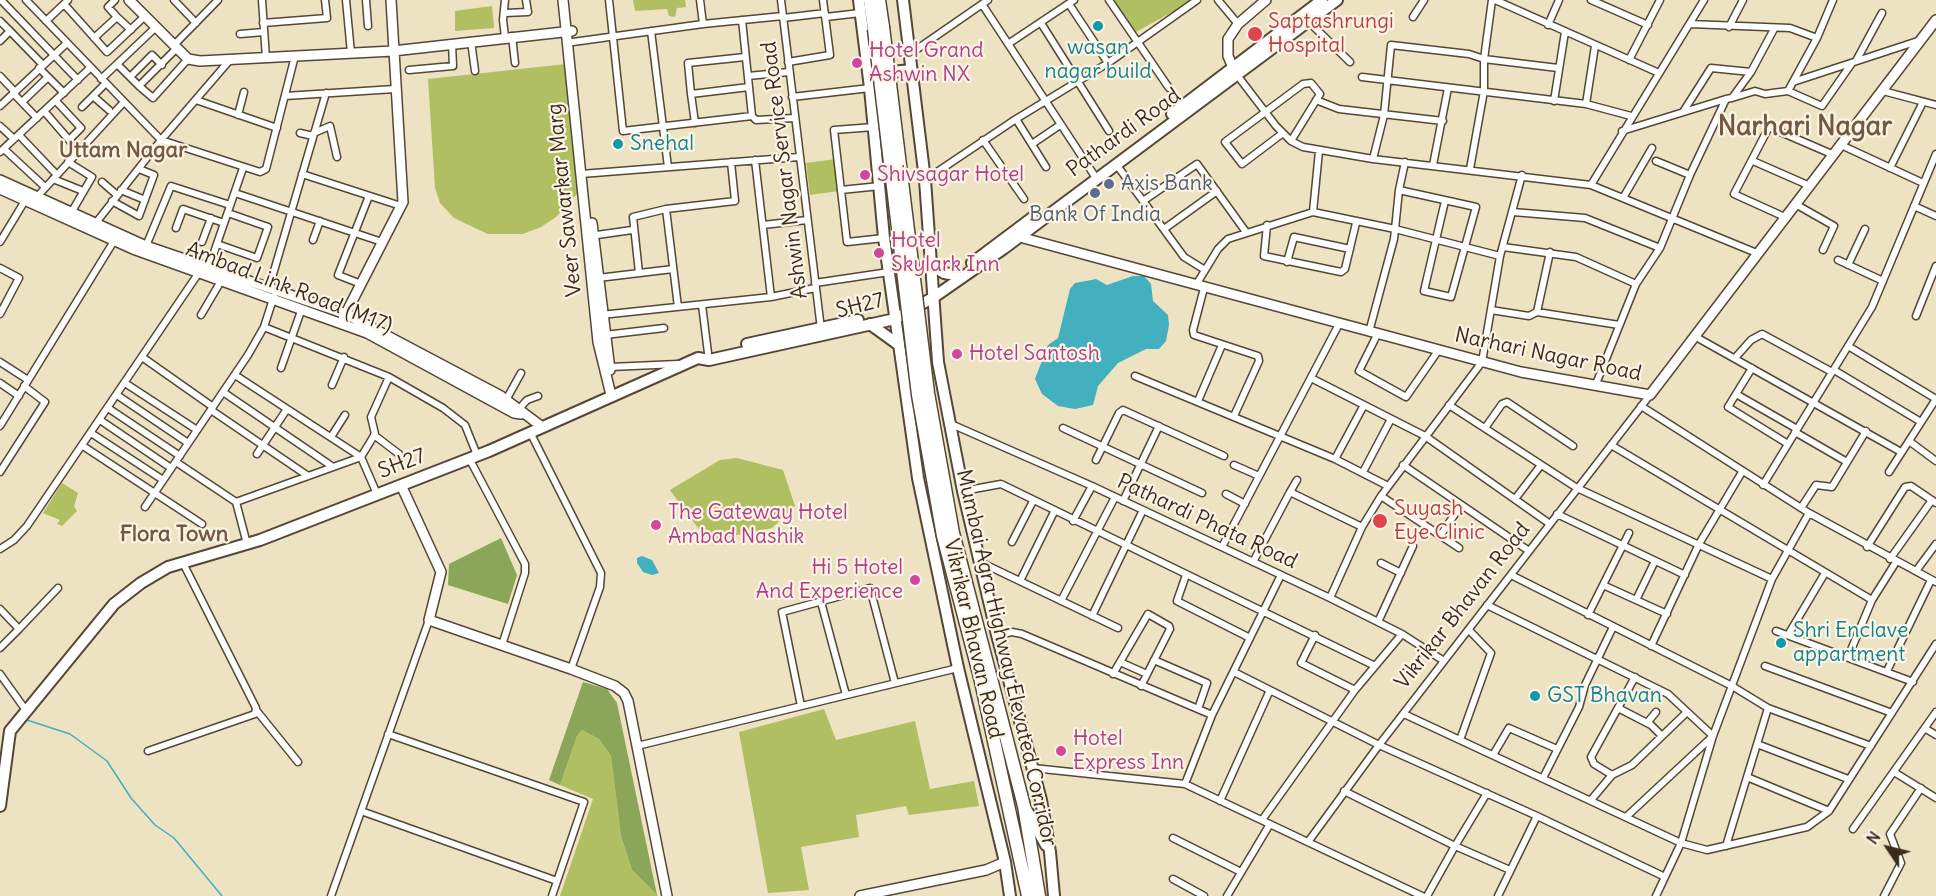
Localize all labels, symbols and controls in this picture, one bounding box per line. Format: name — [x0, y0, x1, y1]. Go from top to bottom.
place label: Saptashrungi Hospital — [1268, 9, 1394, 59]
marker: wasan nagar build — [1091, 19, 1105, 33]
marker: Saptashrungi Hospital — [1246, 25, 1264, 43]
place label: wasan nagar build — [1045, 35, 1151, 85]
place label: Hotel Grand Ashwin NX — [869, 38, 984, 88]
street label: Ashwin Nagar Service Road — [757, 40, 813, 300]
marker: Hotel Grand Ashwin NX — [850, 56, 864, 70]
street label: Pathardi Road — [1062, 83, 1186, 183]
street label: Veer Sawarkar Marg — [542, 102, 588, 298]
district label: Narhari Nagar — [1718, 111, 1892, 143]
place label: Snehal — [630, 131, 694, 157]
marker: Snehal — [611, 137, 625, 151]
district label: Uttam Nagar — [59, 138, 187, 164]
place label: Shivsagar Hotel — [877, 162, 1024, 188]
marker: Shivsagar Hotel — [858, 168, 872, 182]
place label: Axis Bank — [1121, 171, 1213, 197]
marker: Axis Bank — [1102, 177, 1116, 191]
marker: Bank Of India — [1088, 186, 1102, 200]
place label: Bank Of India — [1029, 202, 1161, 228]
place label: Hotel Skylark Inn — [891, 228, 1000, 278]
street label: Ambad Link Road (M17) — [182, 237, 396, 339]
marker: Hotel Skylark Inn — [872, 246, 886, 260]
street label: SH27 — [833, 288, 887, 324]
street label: Narhari Nagar Road — [1452, 323, 1644, 387]
place label: Hotel Santosh — [969, 341, 1100, 367]
marker: Hotel Santosh — [950, 347, 964, 361]
street label: SH27 — [375, 444, 429, 484]
street label: Mumbai Agra Highway Elevated Corridor — [950, 467, 1062, 849]
street label: Pathardi Phata Road — [1113, 469, 1301, 575]
place label: Suyash Eye Clinic — [1394, 496, 1485, 546]
place label: The Gateway Hotel Ambad Nashik — [668, 500, 848, 550]
marker: Suyash Eye Clinic — [1371, 512, 1389, 530]
marker: The Gateway Hotel Ambad Nashik — [649, 518, 663, 532]
street label: Vikrikar Bhavan Road — [1390, 518, 1536, 694]
district label: Flora Town — [120, 522, 228, 548]
street label: Vikrikar Bhavan Road — [938, 537, 1008, 741]
place label: Hi 5 Hotel And Experience — [756, 555, 903, 605]
marker: Hi 5 Hotel And Experience — [908, 573, 922, 587]
place label: Shri Enclave appartment — [1793, 618, 1908, 668]
marker: Shri Enclave appartment — [1774, 636, 1788, 650]
place label: GST Bhavan — [1547, 683, 1662, 709]
marker: GST Bhavan — [1528, 689, 1542, 703]
place label: Hotel Express Inn — [1073, 726, 1184, 776]
marker: Hotel Express Inn — [1054, 744, 1068, 758]
north arrow — [1858, 818, 1918, 878]
text: N — [1862, 827, 1885, 848]

